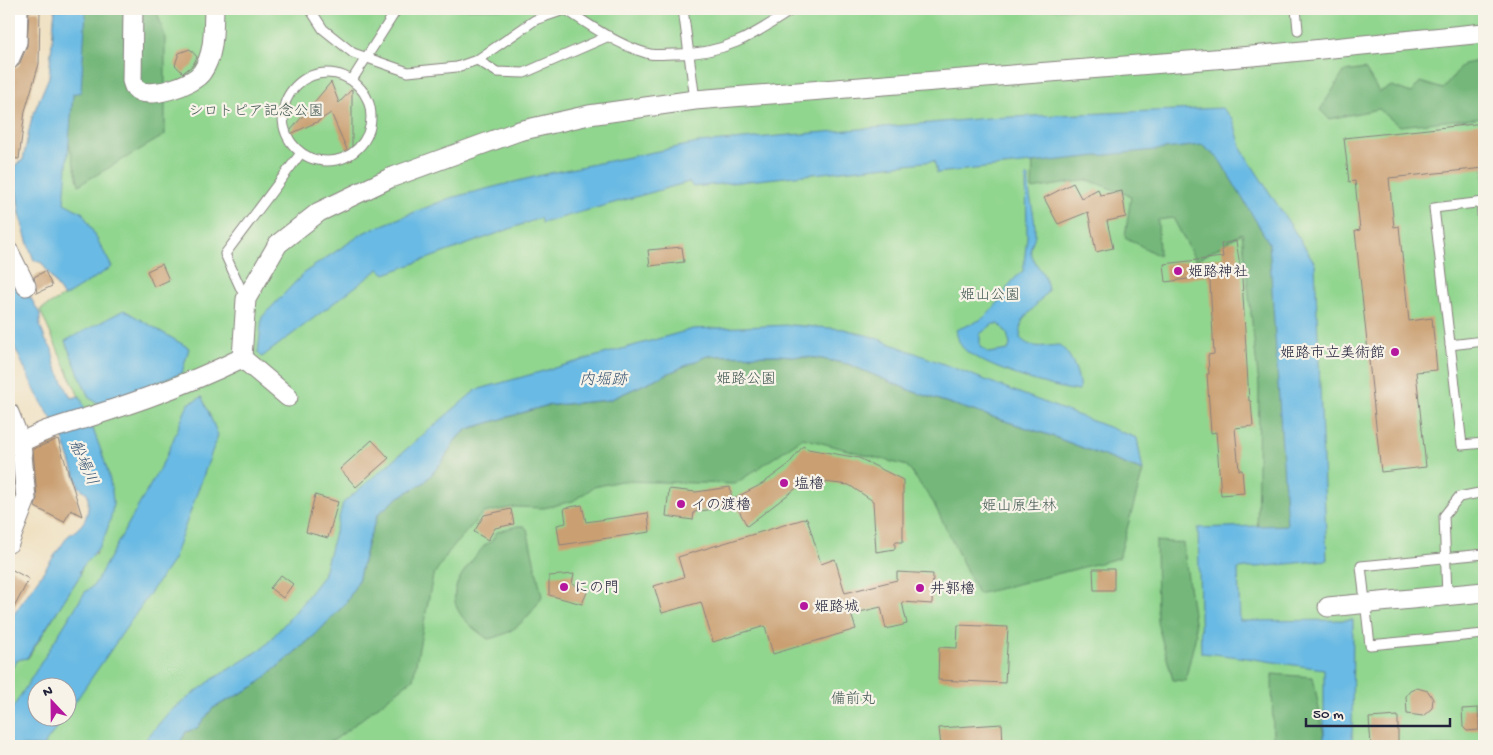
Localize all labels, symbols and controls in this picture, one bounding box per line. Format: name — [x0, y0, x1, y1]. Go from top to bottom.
park label: シロトピア記念公園 — [188, 102, 324, 121]
place label: 姫路神社 — [1188, 263, 1248, 282]
marker: 姫路神社 — [1172, 265, 1184, 277]
park label: 姫山公園 — [960, 287, 1020, 305]
place label: 姫路市立美術館 — [1280, 345, 1385, 363]
marker: 姫路市立美術館 — [1389, 346, 1401, 358]
water label: 内堀跡 — [579, 371, 629, 391]
park label: 姫路公園 — [716, 371, 776, 389]
water label: 船場川 — [63, 437, 101, 489]
place label: 塩櫓 — [794, 475, 824, 494]
marker: 塩櫓 — [778, 477, 790, 489]
place label: イの渡櫓 — [691, 496, 751, 515]
marker: イの渡櫓 — [675, 498, 687, 510]
park label: 姫山原生林 — [981, 498, 1057, 516]
place label: にの門 — [574, 580, 619, 598]
place label: 井郭櫓 — [930, 580, 975, 599]
marker: にの門 — [558, 581, 570, 593]
marker: 井郭櫓 — [914, 582, 926, 594]
place label: 姫路城 — [814, 599, 859, 617]
marker: 姫路城 — [798, 600, 810, 612]
north arrow — [28, 678, 78, 728]
text: N — [41, 683, 55, 702]
park label: 備前丸 — [830, 690, 876, 709]
scale bar — [1306, 695, 1449, 727]
text: 50 m — [1313, 706, 1344, 724]

